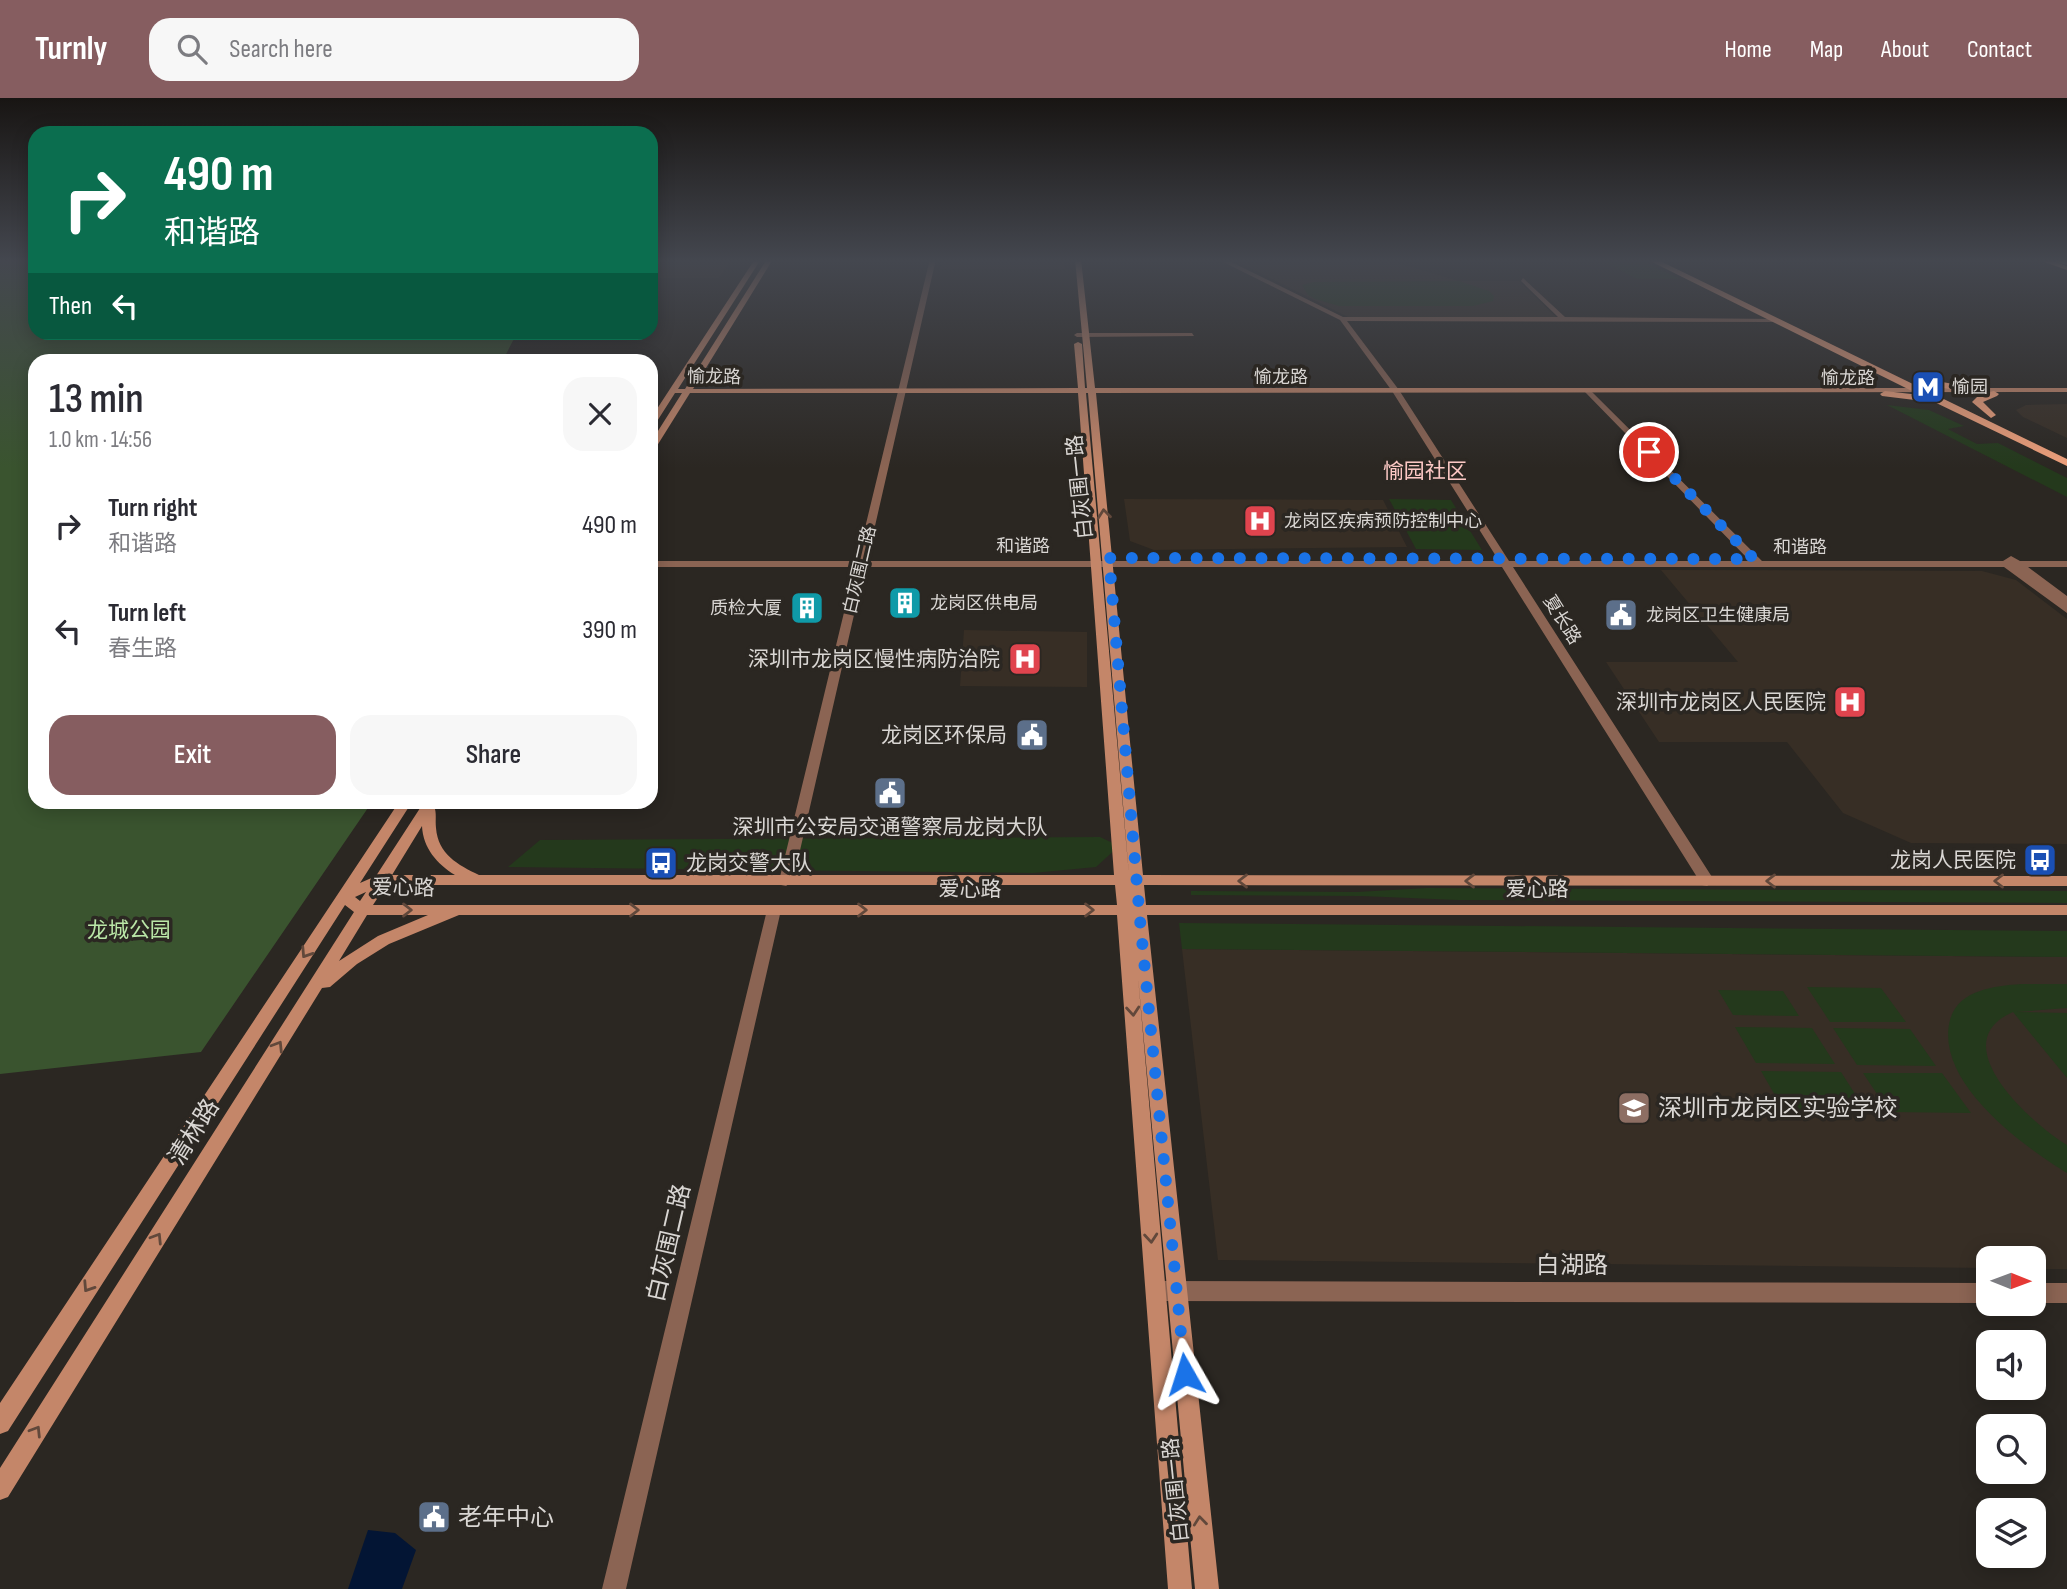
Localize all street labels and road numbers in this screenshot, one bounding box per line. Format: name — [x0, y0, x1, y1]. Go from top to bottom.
street label: 愉龙路 — [687, 366, 741, 388]
street label: 愉龙路 — [1254, 367, 1308, 388]
street label: 愉龙路 — [1821, 368, 1875, 389]
street label: 白灰围一路 — [1062, 433, 1098, 541]
street label: 白灰围二路 — [840, 524, 880, 616]
street label: 和谐路 — [996, 536, 1050, 557]
street label: 和谐路 — [1773, 537, 1827, 558]
street label: 夏长路 — [1539, 592, 1585, 648]
street label: 爱心路 — [371, 875, 435, 901]
street label: 爱心路 — [939, 877, 1002, 902]
street label: 爱心路 — [1506, 877, 1569, 902]
street label: 清林路 — [163, 1094, 225, 1170]
street label: 白灰围二路 — [641, 1181, 697, 1305]
street label: 白湖路 — [1536, 1251, 1608, 1280]
street label: 白灰围一路 — [1158, 1436, 1194, 1544]

